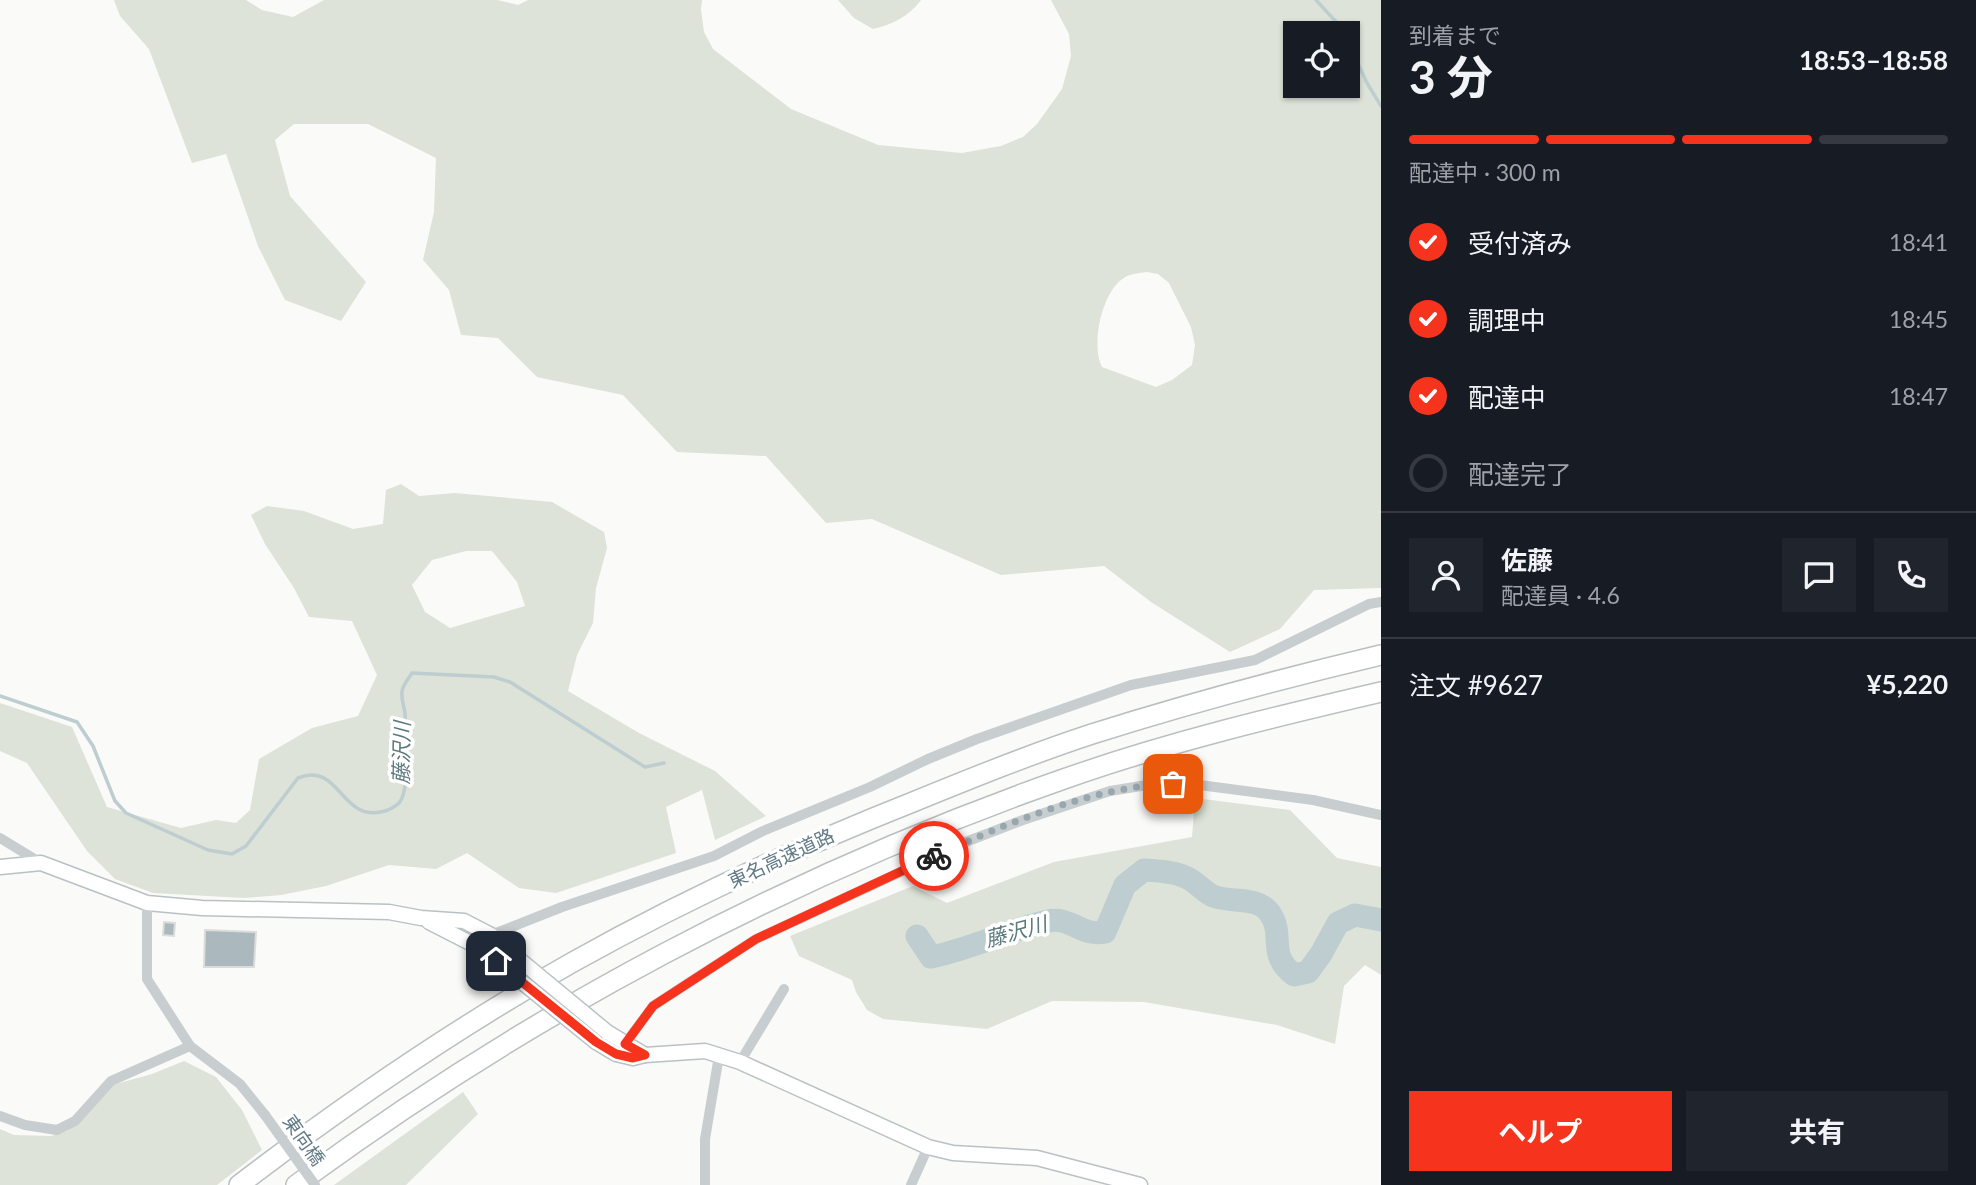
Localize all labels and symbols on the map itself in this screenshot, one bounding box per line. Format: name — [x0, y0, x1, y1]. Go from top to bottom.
water label: 藤沢川 — [387, 719, 414, 785]
pin — [1143, 754, 1203, 814]
courier — [899, 821, 969, 891]
street label: 東名高速道路 — [724, 823, 837, 892]
water label: 藤沢川 — [982, 910, 1051, 951]
pin — [466, 931, 526, 991]
street label: 東向橋 — [279, 1110, 330, 1170]

